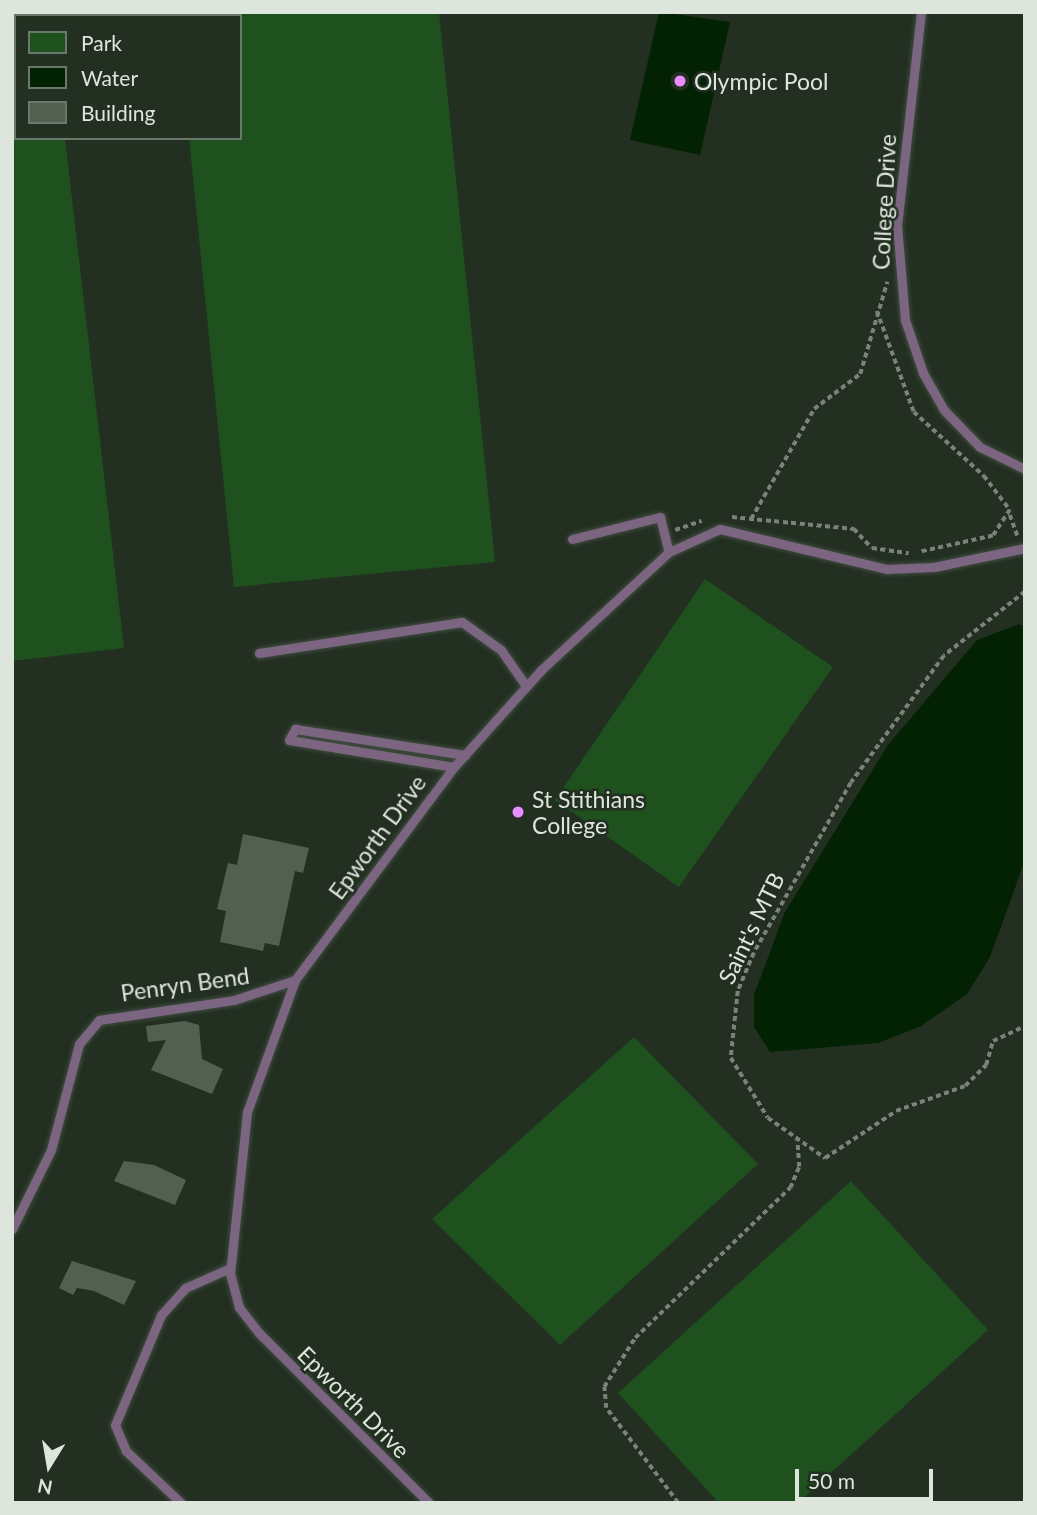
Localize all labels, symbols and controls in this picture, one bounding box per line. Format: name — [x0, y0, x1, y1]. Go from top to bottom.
legend — [14, 14, 242, 140]
text: Park — [81, 30, 122, 55]
text: Water — [81, 65, 138, 90]
place label: Olympic Pool — [694, 67, 828, 95]
marker: Olympic Pool — [672, 73, 688, 89]
text: Building — [81, 100, 156, 125]
street label: College Drive — [867, 133, 901, 271]
street label: Epworth Drive — [323, 769, 431, 905]
place label: St Stithians College — [532, 785, 645, 839]
marker: St Stithians College — [510, 804, 526, 820]
street label: Saint's MTB — [712, 868, 790, 988]
street label: Penryn Bend — [119, 961, 251, 1007]
street label: Epworth Drive — [292, 1340, 416, 1464]
north arrow — [14, 1431, 84, 1501]
scale bar — [799, 1456, 937, 1500]
text: 50 m — [808, 1468, 855, 1493]
text: N — [36, 1474, 54, 1500]

